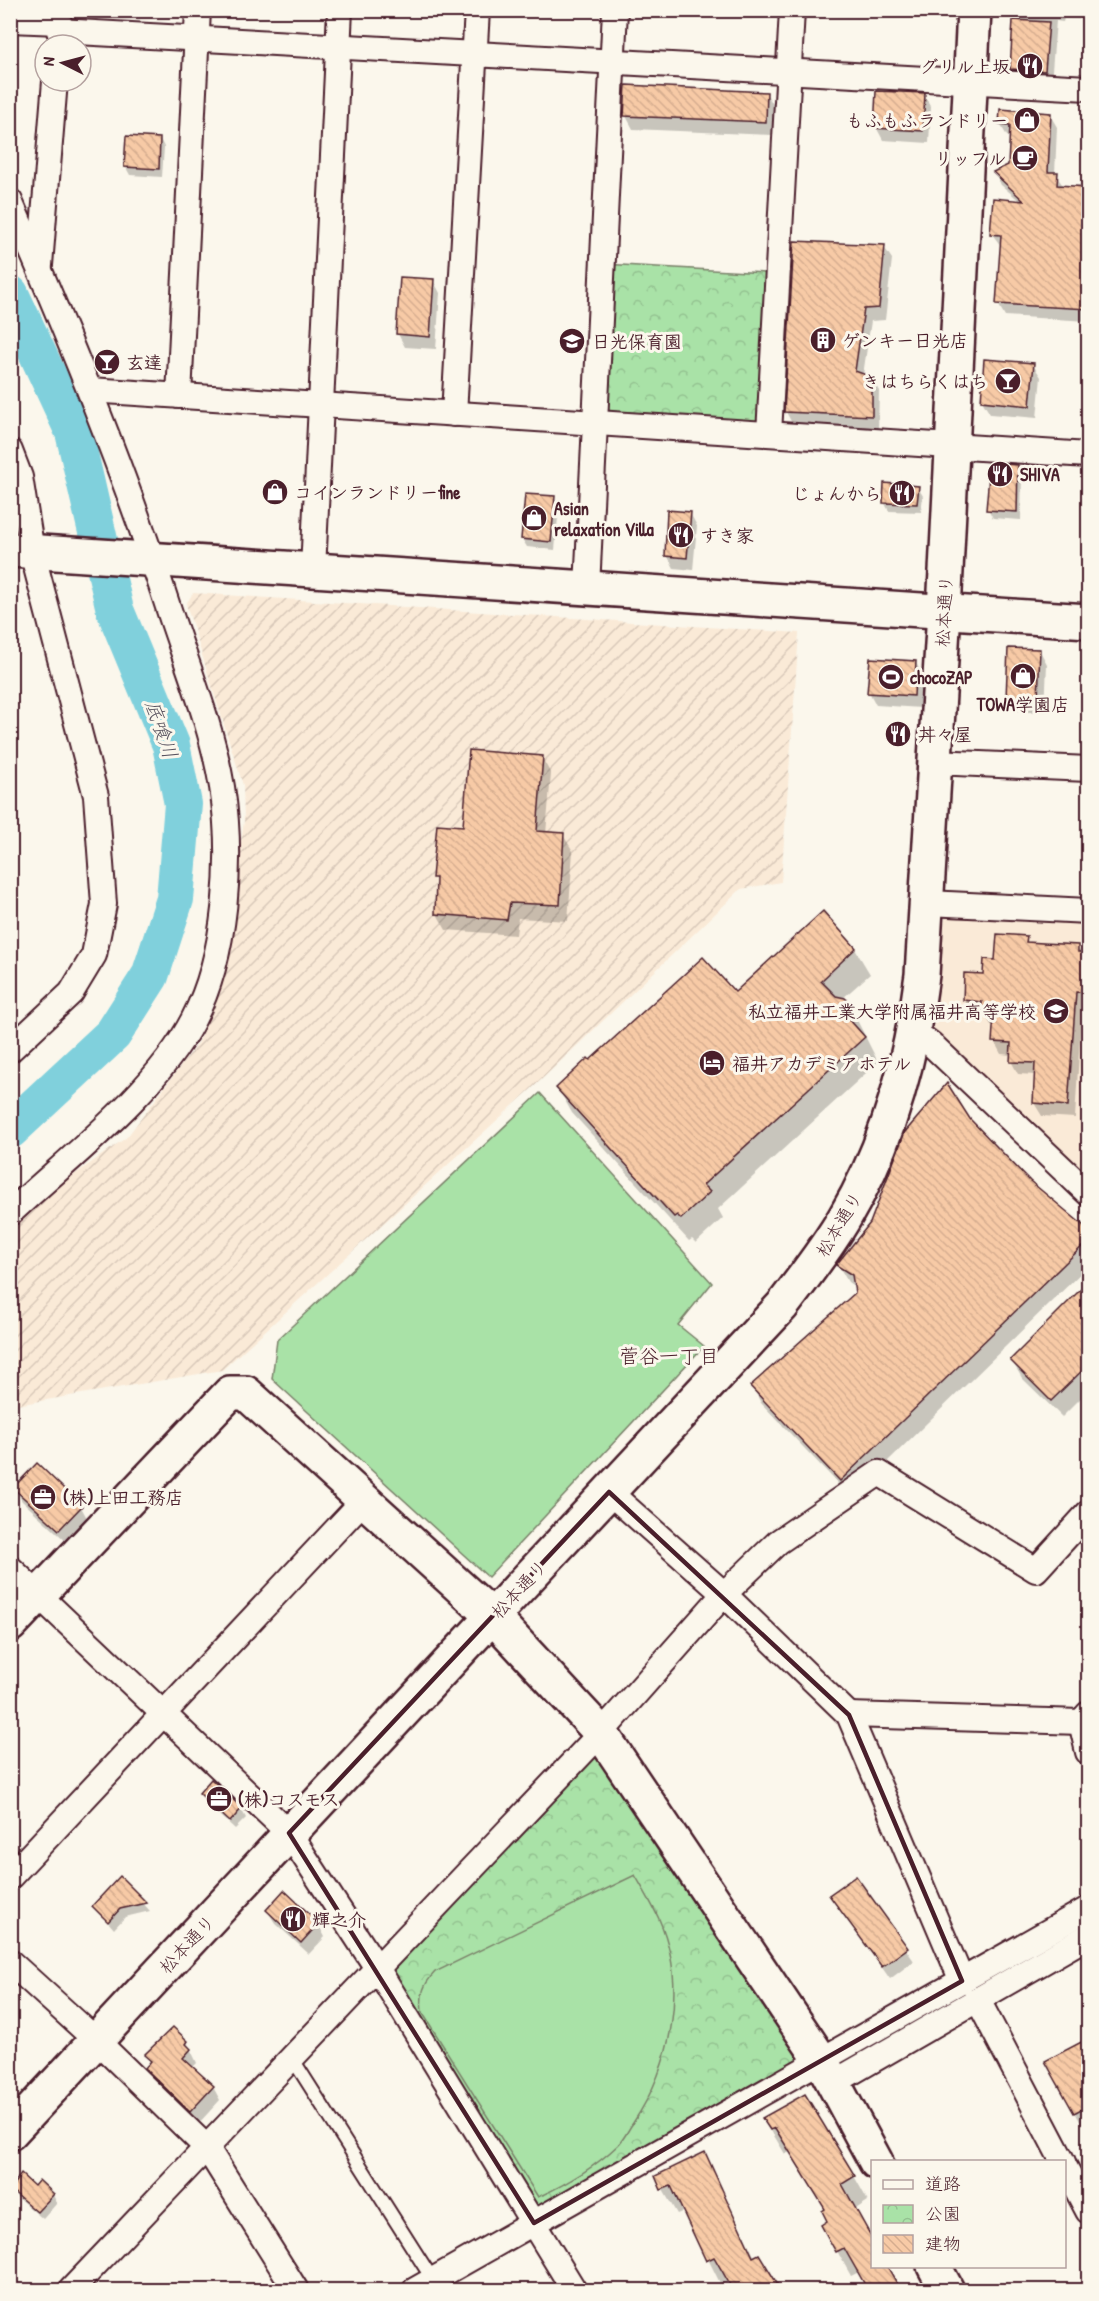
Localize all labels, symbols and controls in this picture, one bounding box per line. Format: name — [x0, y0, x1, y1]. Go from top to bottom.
north arrow — [33, 33, 93, 93]
restaurant icon: グリル上坂 — [1015, 51, 1045, 81]
place label: グリル上坂 — [920, 54, 1010, 79]
text: N — [37, 56, 60, 67]
shop icon: もふもふランドリー — [1012, 105, 1042, 135]
place label: もふもふランドリー — [846, 108, 1008, 133]
cafe icon: リッフル — [1010, 143, 1040, 173]
place label: リッフル — [934, 146, 1006, 171]
building icon: ゲンキー日光店 — [808, 325, 838, 355]
school or university icon: 日光保育園 — [557, 326, 587, 356]
place label: ゲンキー日光店 — [842, 328, 968, 353]
place label: 日光保育園 — [592, 329, 682, 354]
bar icon: 玄達 — [92, 347, 122, 377]
place label: 玄達 — [126, 350, 162, 375]
bar icon: きはちらくはち — [993, 366, 1023, 396]
place label: きはちらくはち — [862, 369, 988, 394]
restaurant icon: SHIVA — [985, 459, 1015, 489]
place label: SHIVA — [1020, 462, 1060, 487]
shop icon: コインランドリーfine — [260, 477, 290, 507]
restaurant icon: じょんから — [887, 478, 917, 508]
place label: コインランドリーfine — [294, 480, 461, 505]
place label: じょんから — [792, 481, 882, 506]
place label: Asian relaxation Villa — [554, 496, 655, 542]
shop icon: Asian relaxation Villa — [519, 503, 549, 533]
restaurant icon: すき家 — [666, 520, 696, 550]
place label: すき家 — [700, 523, 754, 548]
street label: 松本通り — [930, 574, 958, 648]
shop icon: TOWA学園店 — [1008, 661, 1038, 691]
sports icon: chocoZAP — [876, 662, 906, 692]
place label: chocoZAP — [910, 665, 973, 690]
place label: TOWA学園店 — [976, 692, 1069, 717]
water label: 底喰川 — [139, 696, 185, 762]
restaurant icon: 丼々屋 — [883, 719, 913, 749]
place label: 丼々屋 — [918, 722, 972, 747]
school or university icon: 私立福井工業大学附属福井高等学校 — [1041, 996, 1071, 1026]
place label: 私立福井工業大学附属福井高等学校 — [748, 999, 1036, 1024]
hotel icon: 福井アカデミアホテル — [697, 1048, 727, 1078]
place label: 福井アカデミアホテル — [732, 1051, 911, 1076]
street label: 松本通り — [810, 1187, 868, 1261]
district label: 菅谷一丁目 — [619, 1342, 719, 1369]
office icon: (株)上田工務店 — [28, 1482, 58, 1512]
place label: (株)上田工務店 — [63, 1485, 184, 1510]
street label: 松本通り — [485, 1554, 553, 1624]
office icon: (株)コスモス — [204, 1784, 234, 1814]
place label: (株)コスモス — [238, 1787, 340, 1812]
restaurant icon: 輝之介 — [278, 1904, 308, 1934]
place label: 輝之介 — [312, 1907, 366, 1932]
street label: 松本通り — [153, 1909, 221, 1979]
legend — [871, 2160, 1066, 2268]
text: 道路 — [925, 2171, 961, 2196]
text: 公園 — [925, 2201, 961, 2226]
text: 建物 — [925, 2231, 961, 2256]

